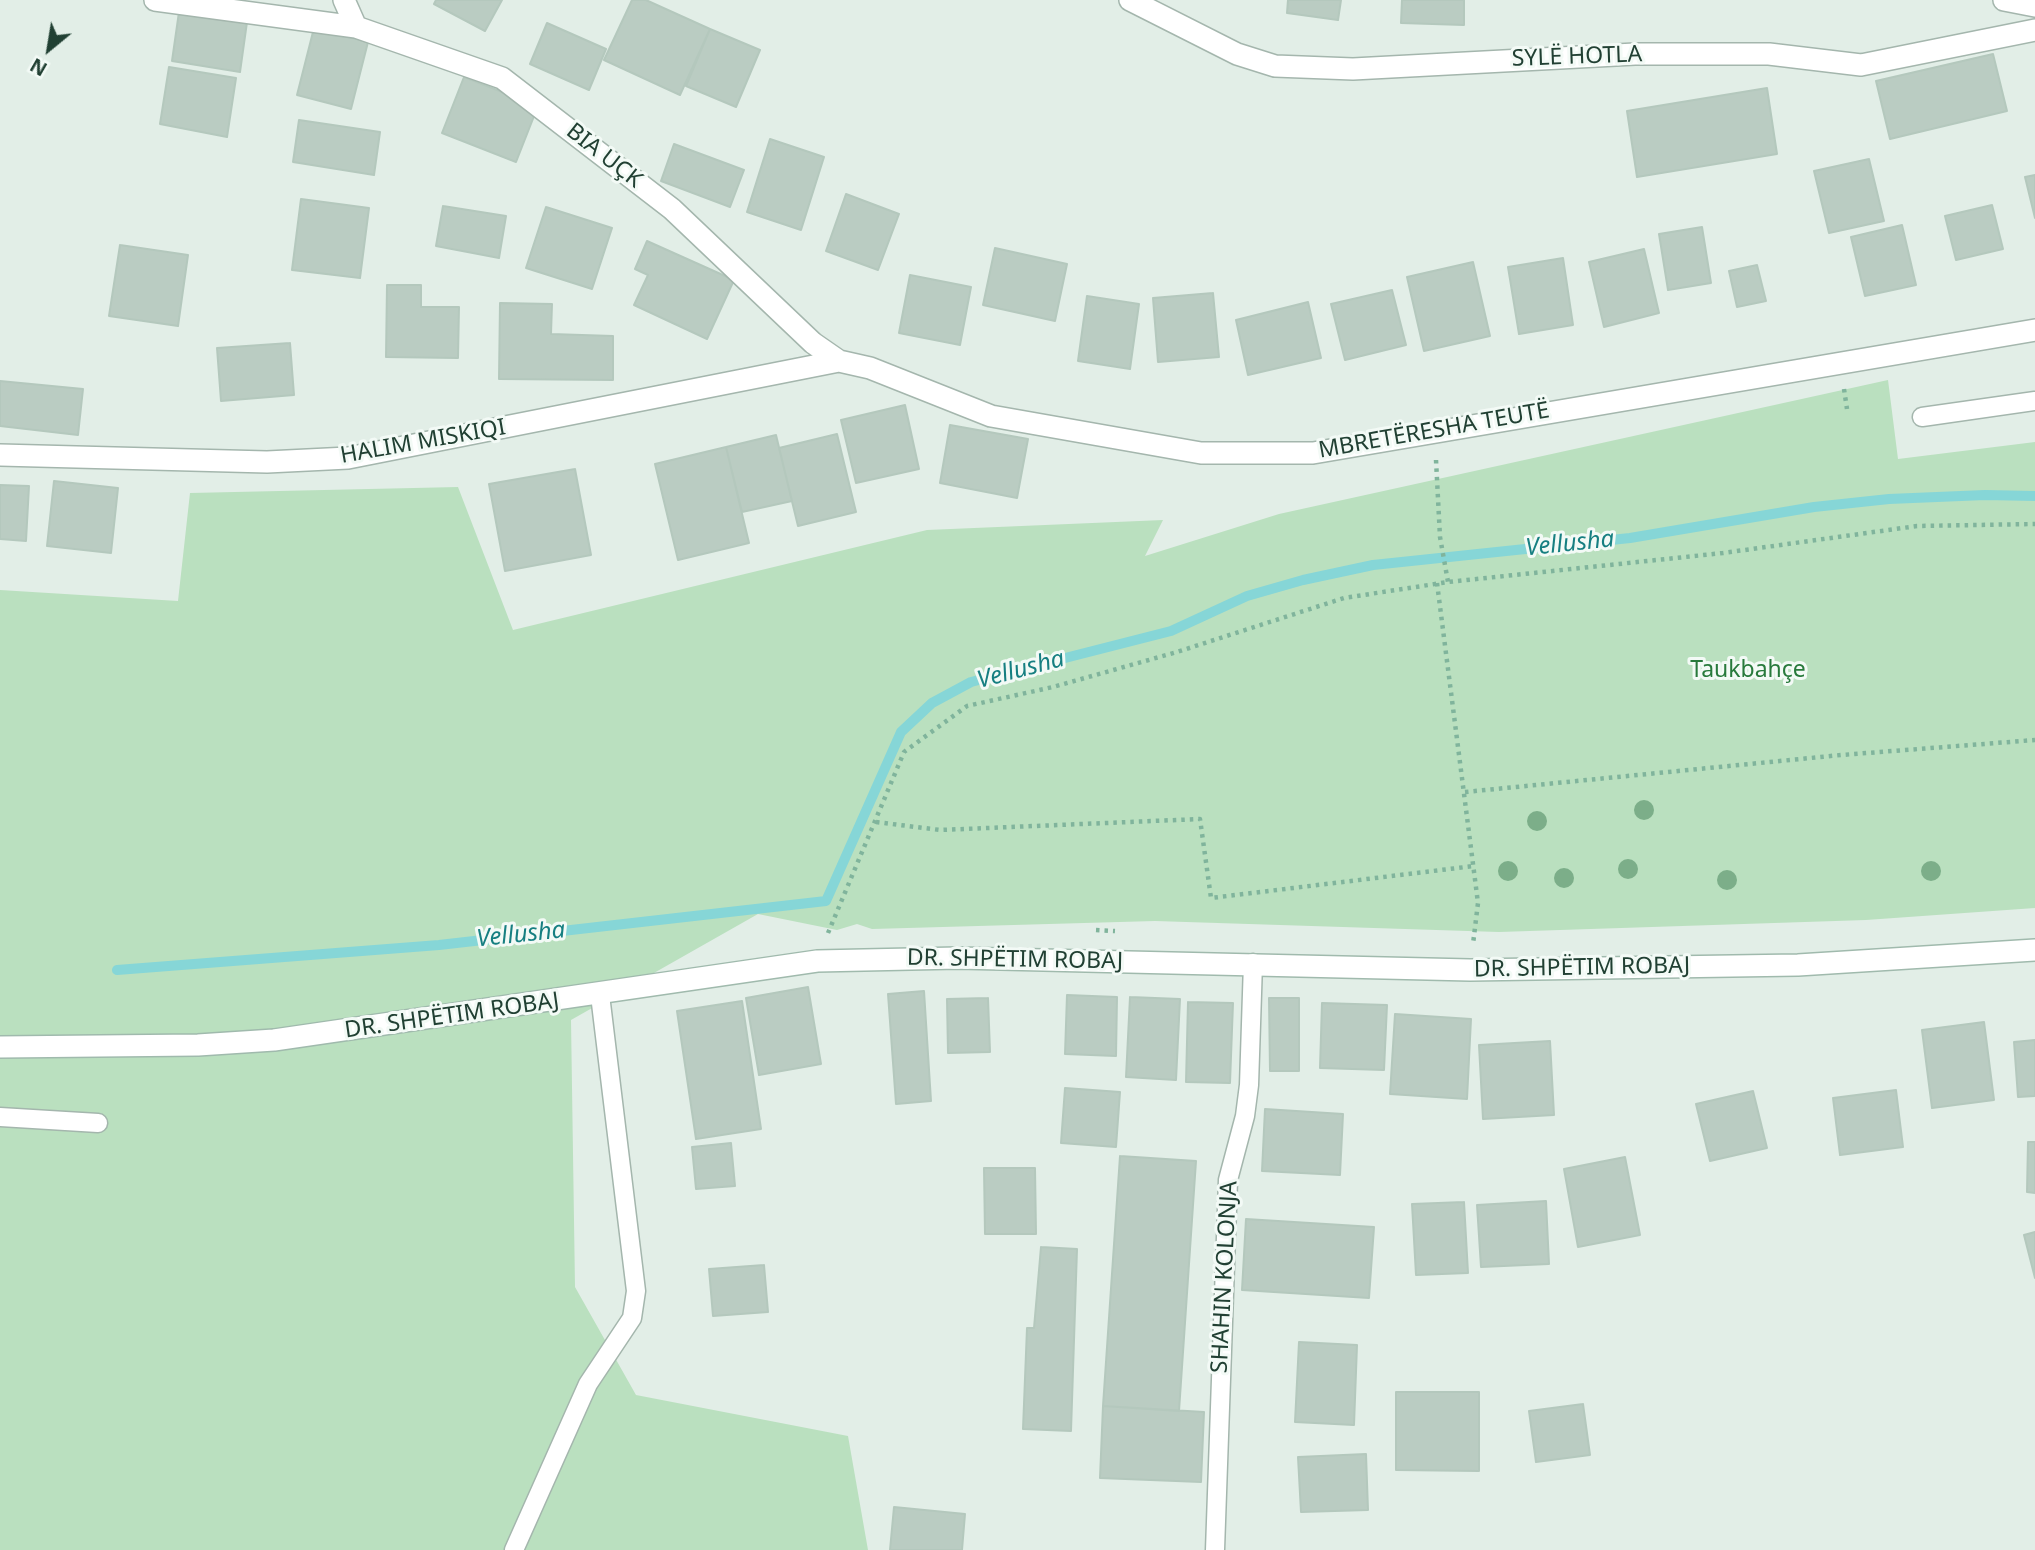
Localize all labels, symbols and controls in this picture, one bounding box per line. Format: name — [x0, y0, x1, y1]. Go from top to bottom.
north arrow — [14, 14, 84, 84]
street label: SYLË HOTLA — [1511, 41, 1643, 73]
text: N — [25, 52, 52, 82]
street label: BIA UÇK — [560, 118, 648, 194]
street label: MBRETËRESHA TEUTË — [1316, 397, 1552, 465]
street label: HALIM MISKIQI — [338, 414, 508, 470]
water label: Vellusha — [1524, 525, 1616, 563]
water label: Vellusha — [974, 645, 1068, 695]
park label: Taukbahçe — [1690, 656, 1806, 684]
water label: Vellusha — [475, 916, 567, 954]
street label: DR. SHPËTIM ROBAJ — [907, 944, 1123, 976]
street label: DR. SHPËTIM ROBAJ — [1474, 952, 1690, 984]
street label: DR. SHPËTIM ROBAJ — [343, 987, 561, 1045]
street label: SHAHIN KOLONJA — [1206, 1180, 1244, 1374]

